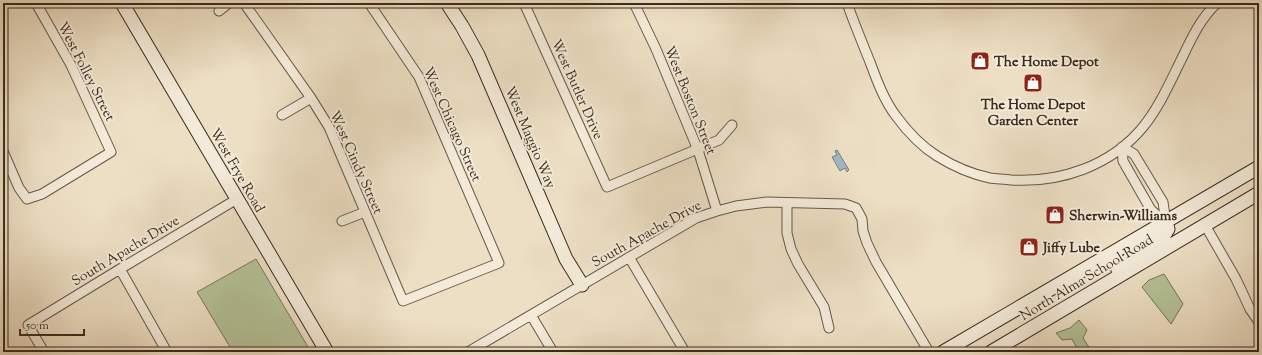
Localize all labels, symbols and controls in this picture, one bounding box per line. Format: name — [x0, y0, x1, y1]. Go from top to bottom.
street label: West Folley Street — [52, 19, 119, 125]
street label: West Butler Drive — [545, 36, 607, 143]
street label: West Boston Street — [658, 43, 720, 158]
shop icon: The Home Depot — [969, 50, 991, 72]
place label: The Home Depot — [994, 53, 1099, 73]
street label: West Chicago Street — [417, 64, 486, 185]
shop icon: The Home Depot Garden Center — [1022, 72, 1044, 94]
street label: West Maggio Way — [499, 84, 560, 192]
place label: The Home Depot Garden Center — [981, 96, 1086, 132]
street label: West Cindy Street — [323, 108, 387, 218]
street label: West Frye Road — [204, 125, 269, 217]
street label: South Apache Drive — [588, 196, 706, 273]
shop icon: Sherwin-Williams — [1044, 204, 1066, 226]
place label: Sherwin-Williams — [1069, 207, 1177, 227]
street label: South Apache Drive — [68, 212, 184, 292]
street label: North Alma School Road — [1017, 231, 1158, 327]
shop icon: Jiffy Lube — [1018, 236, 1040, 258]
place label: Jiffy Lube — [1042, 239, 1101, 259]
scale bar — [20, 311, 84, 337]
text: 50 m — [25, 317, 49, 335]

